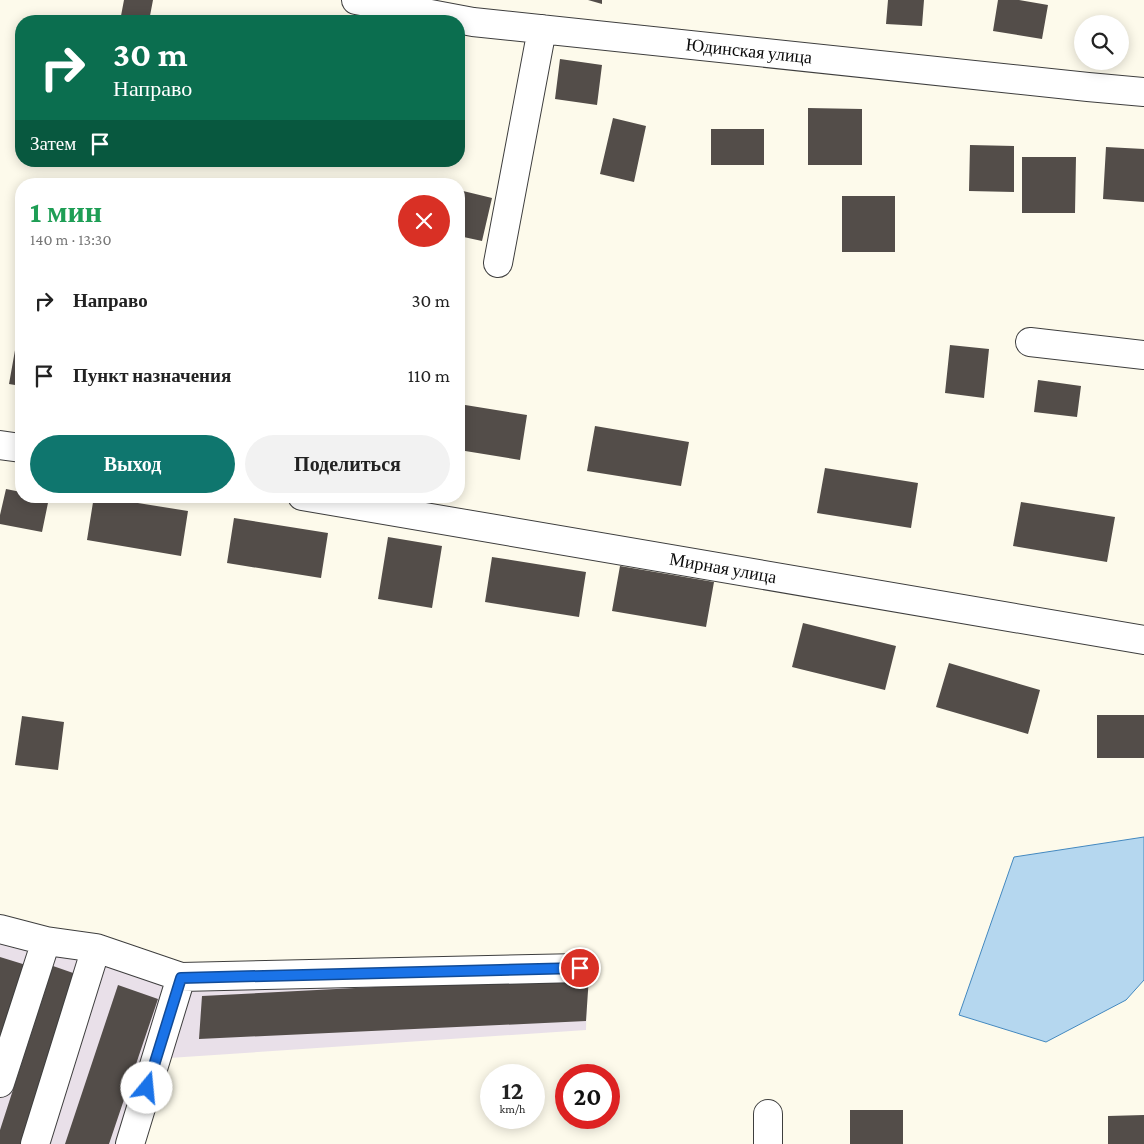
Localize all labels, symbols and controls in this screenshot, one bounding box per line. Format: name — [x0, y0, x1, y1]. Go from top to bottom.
map controls — [1074, 15, 1129, 70]
button: search — [1074, 15, 1129, 70]
street label: Юдинская улица — [685, 34, 813, 68]
icon: right — [30, 35, 95, 100]
text: 30 m — [113, 35, 188, 74]
text: Направо — [113, 76, 192, 101]
icon: arrive — [86, 130, 114, 158]
text: Затем — [30, 133, 76, 154]
text: 1 мин — [30, 195, 102, 228]
button: close — [398, 195, 450, 247]
text: 140 m · 13:30 — [30, 231, 111, 248]
icon: right — [30, 287, 58, 315]
text: Направо — [73, 290, 148, 311]
text: 30 m — [411, 290, 450, 311]
icon: arrive — [30, 362, 58, 390]
text: Пункт назначения — [73, 365, 231, 386]
text: 110 m — [408, 365, 450, 386]
button: Выход — [30, 435, 235, 493]
button: Поделиться — [245, 435, 450, 493]
street label: Мирная улица — [668, 549, 778, 587]
pin — [559, 947, 601, 989]
icon: arrive — [566, 954, 594, 982]
position arrow — [120, 1061, 172, 1113]
speed limit sign: 20 — [555, 1064, 620, 1129]
text: 12 — [501, 1077, 524, 1104]
text: km/h — [500, 1102, 525, 1116]

